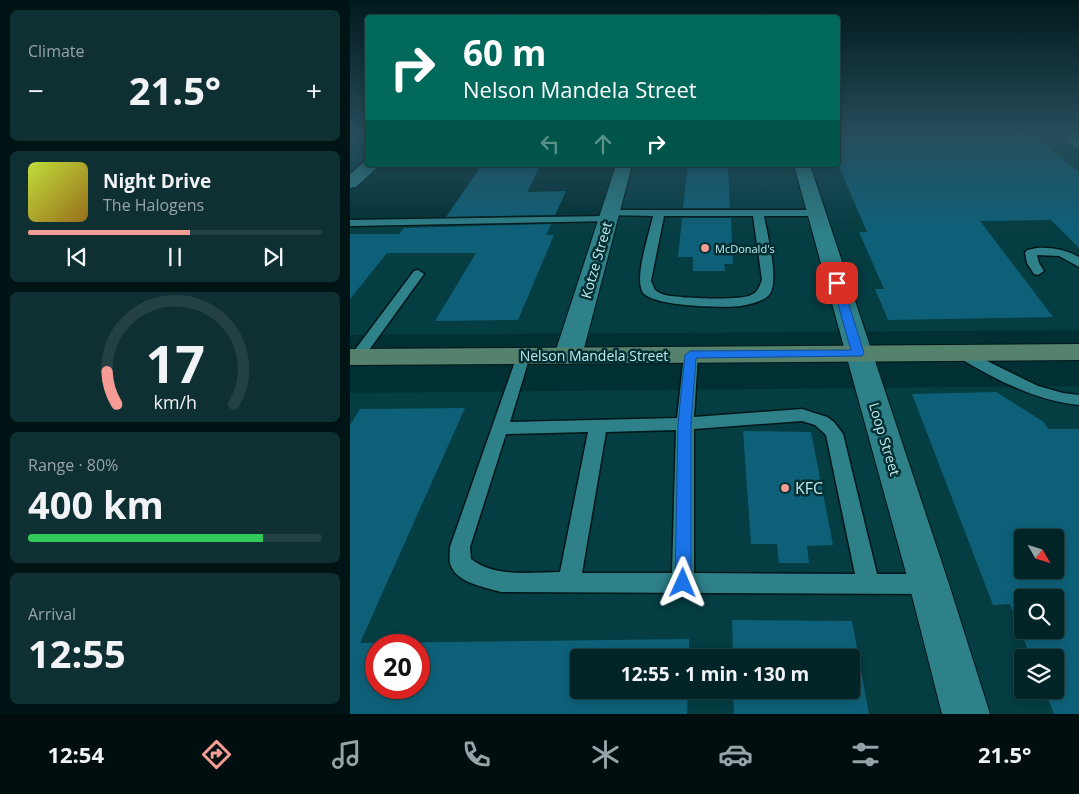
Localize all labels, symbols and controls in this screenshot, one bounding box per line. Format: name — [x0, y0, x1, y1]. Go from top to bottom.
text: 60 m — [463, 29, 546, 76]
icon: right — [380, 35, 445, 100]
text: Climate — [28, 40, 85, 62]
text: 21.5° — [129, 64, 221, 116]
text: − — [28, 71, 44, 109]
text: + — [306, 71, 322, 109]
text: Nelson Mandela Street — [463, 74, 697, 104]
icon: left — [536, 130, 564, 158]
icon: ahead — [589, 130, 617, 158]
icon: right — [642, 130, 670, 158]
text: Night Drive — [103, 168, 211, 194]
text: The Halogens — [103, 194, 204, 216]
street label: Kotze Street — [576, 219, 616, 301]
place label: McDonald's — [715, 241, 775, 256]
marker: McDonald's — [699, 242, 711, 254]
icon: previous — [63, 243, 91, 271]
icon: pause — [161, 243, 189, 271]
icon: next — [259, 243, 287, 271]
pin — [816, 262, 858, 304]
icon: arrive — [823, 269, 851, 297]
text: 17 — [145, 327, 205, 398]
street label: Nelson Mandela Street — [520, 346, 668, 365]
text: km/h — [153, 390, 197, 414]
street label: Loop Street — [865, 400, 905, 478]
text: Range · 80% — [28, 454, 118, 476]
place label: KFC — [795, 477, 823, 499]
text: 400 km — [28, 478, 164, 530]
marker: KFC — [779, 482, 791, 494]
north arrow — [1014, 529, 1064, 579]
map controls — [1014, 529, 1064, 699]
position arrow — [656, 556, 708, 608]
button: search — [1014, 589, 1064, 639]
text: Arrival — [28, 603, 76, 625]
text: 12:55 — [28, 627, 126, 679]
speed limit sign: 20 — [365, 634, 430, 699]
button: layers — [1014, 649, 1064, 699]
text: 12:55 · 1 min · 130 m — [621, 661, 809, 687]
icon: directions — [199, 737, 234, 772]
icon: music — [329, 737, 364, 772]
icon: phone — [459, 737, 494, 772]
icon: climate — [588, 737, 623, 772]
icon: car — [718, 737, 753, 772]
icon: filters — [848, 737, 883, 772]
text: 12:54 — [47, 739, 104, 769]
text: 21.5° — [978, 739, 1031, 769]

